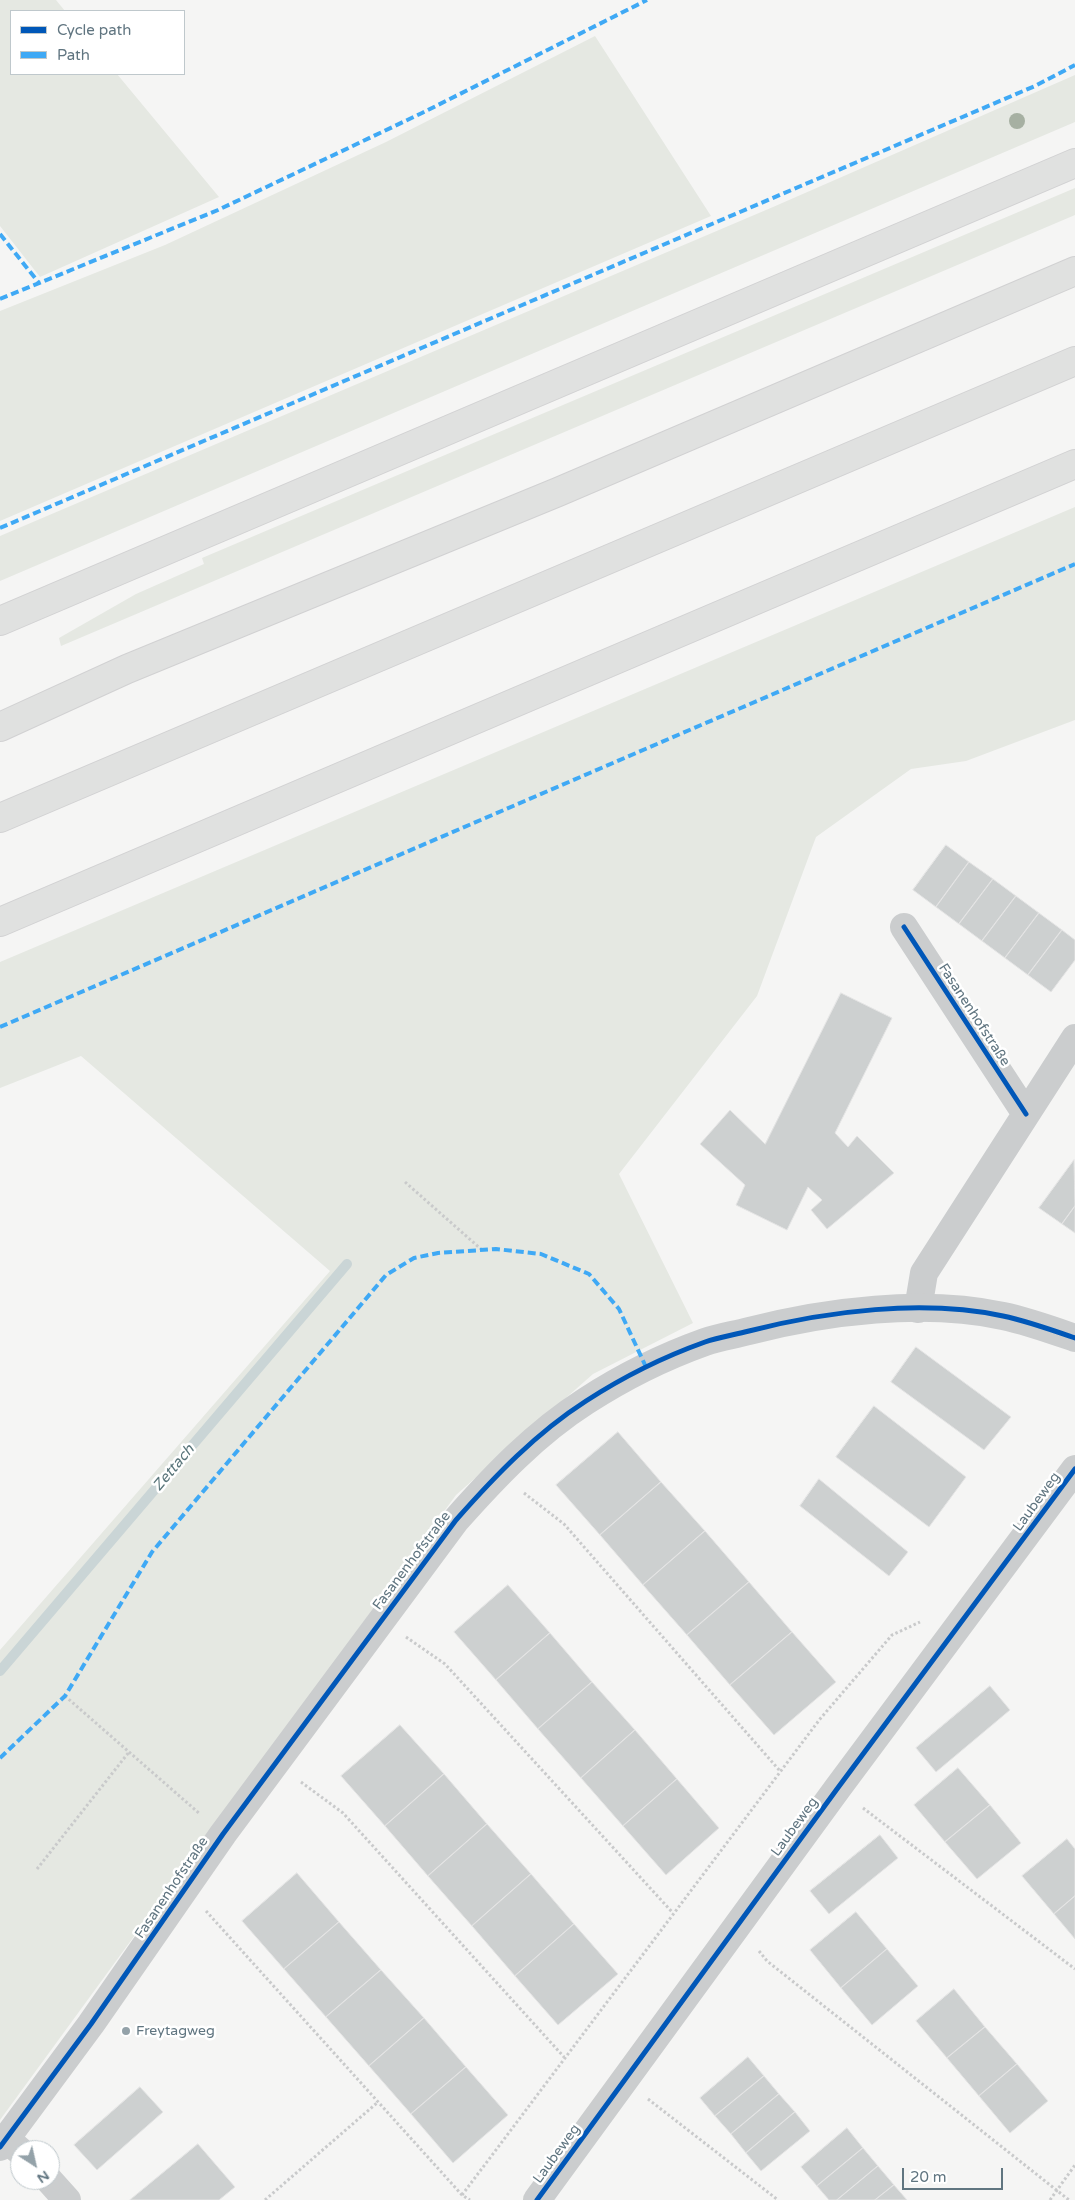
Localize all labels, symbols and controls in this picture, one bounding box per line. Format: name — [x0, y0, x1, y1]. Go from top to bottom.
legend — [10, 10, 185, 75]
text: Cycle path — [57, 21, 131, 39]
text: Path — [57, 46, 90, 64]
street label: Fasanenhofstraße — [935, 961, 1013, 1069]
water label: Zettach — [149, 1441, 199, 1495]
street label: Laubeweg — [1010, 1469, 1064, 1535]
street label: Fasanenhofstraße — [370, 1508, 454, 1614]
street label: Laubeweg — [768, 1794, 822, 1860]
street label: Fasanenhofstraße — [132, 1834, 212, 1942]
place label: Freytagweg — [136, 2023, 215, 2039]
marker: Freytagweg — [120, 2025, 132, 2037]
street label: Laubeweg — [530, 2121, 584, 2187]
north arrow — [10, 2140, 60, 2190]
scale bar — [905, 2158, 1006, 2190]
text: N — [34, 2167, 53, 2187]
text: 20 m — [910, 2168, 947, 2186]

